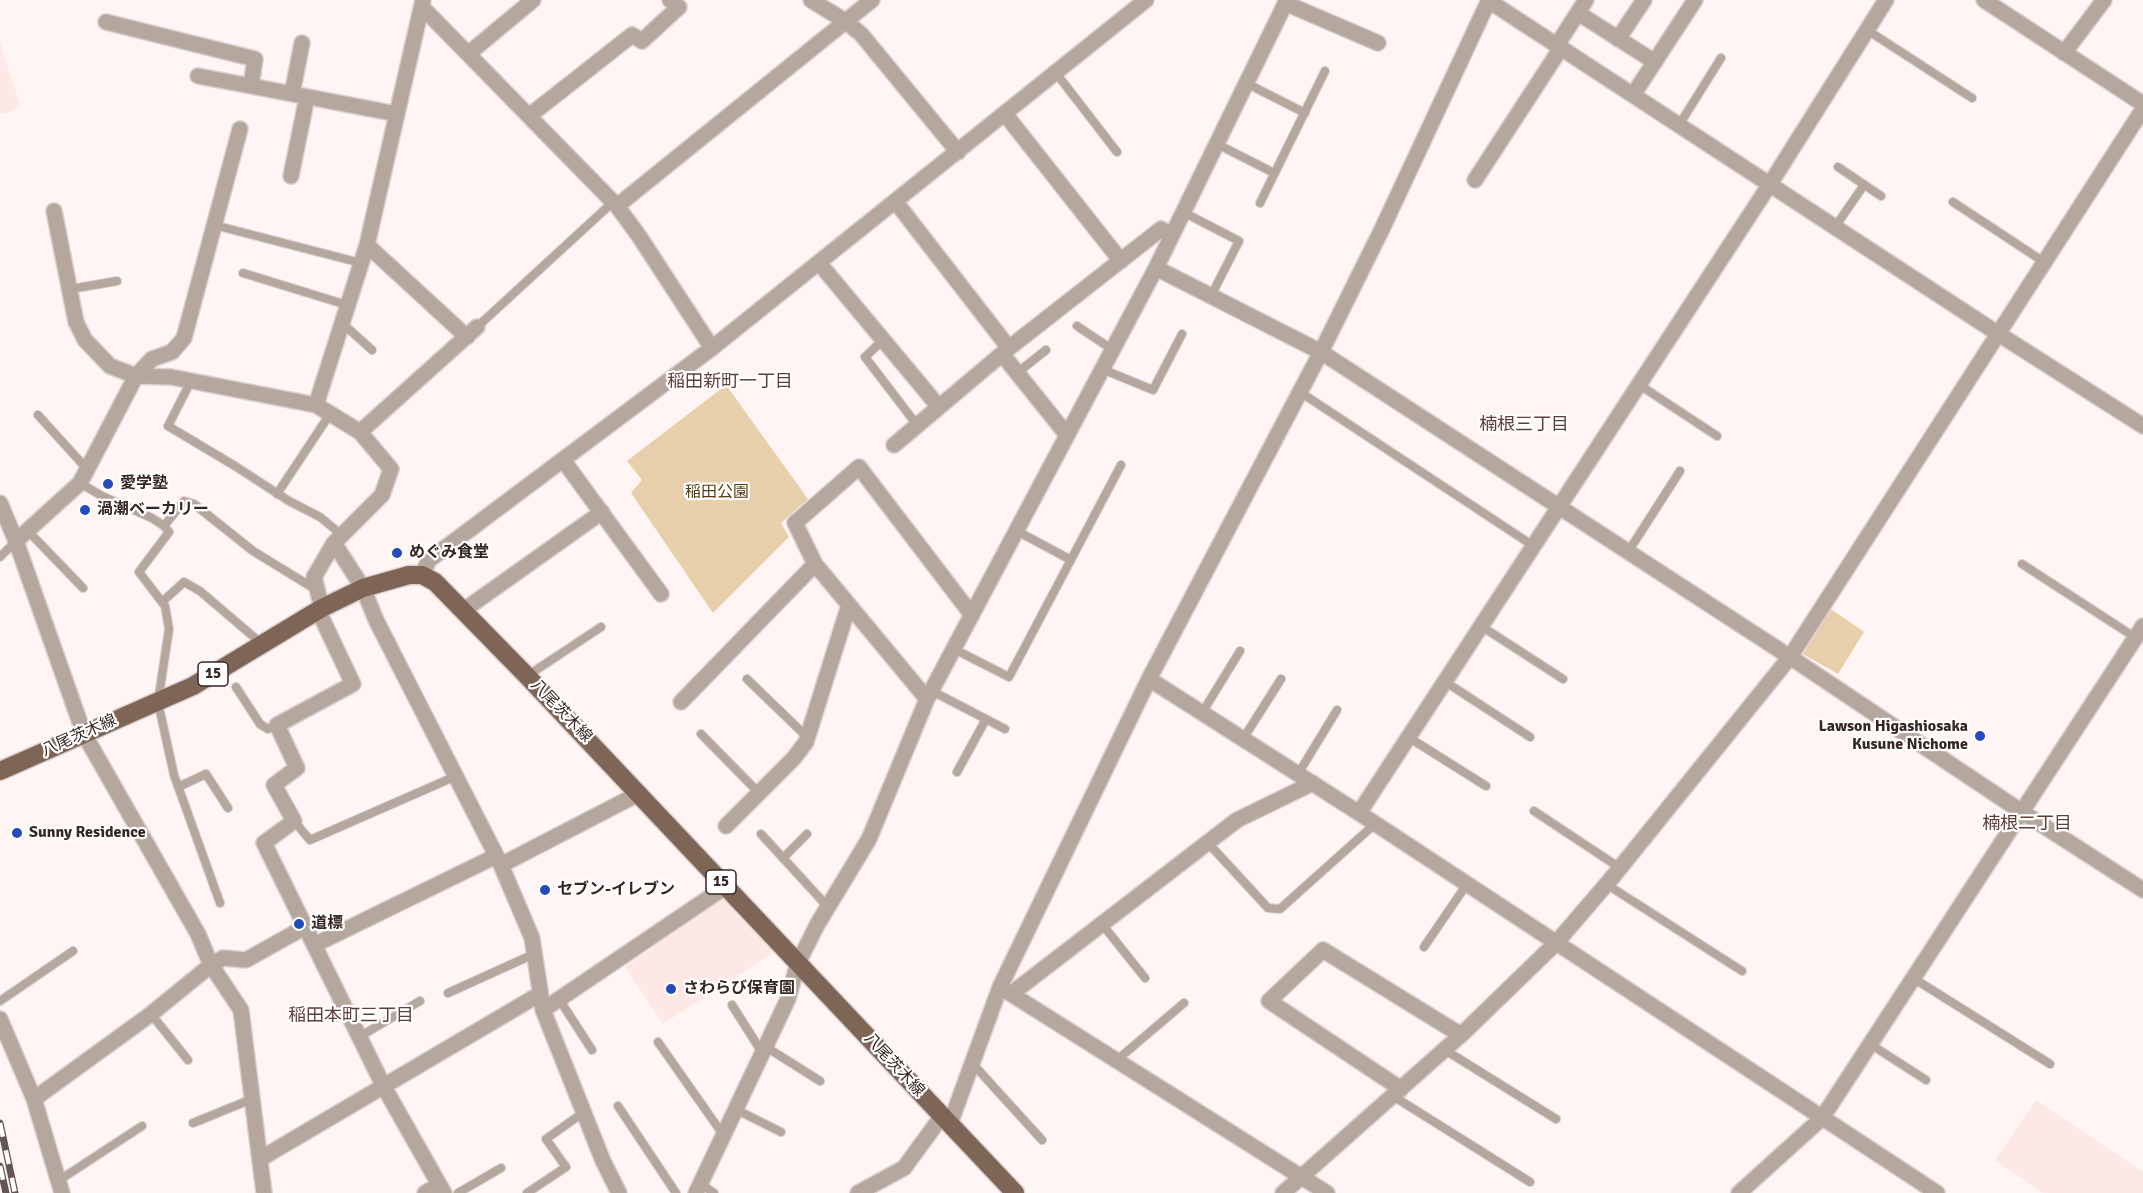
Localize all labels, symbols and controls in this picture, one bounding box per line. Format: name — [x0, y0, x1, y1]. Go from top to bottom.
district label: 稲田新町一丁目 — [667, 371, 793, 393]
district label: 楠根三丁目 — [1479, 414, 1569, 436]
place label: 愛学塾 — [120, 474, 168, 494]
marker: 愛学塾 — [101, 477, 115, 491]
park label: 稲田公園 — [685, 483, 749, 503]
place label: 渦潮ベーカリー — [97, 500, 209, 520]
marker: 渦潮ベーカリー — [78, 503, 92, 517]
place label: めぐみ食堂 — [409, 543, 489, 563]
marker: めぐみ食堂 — [390, 546, 404, 560]
road number: 15 — [198, 662, 228, 686]
street label: 八尾茨木線 — [526, 676, 596, 746]
street label: 八尾茨木線 — [39, 711, 119, 761]
place label: Lawson Higashiosaka Kusune Nichome — [1818, 717, 1968, 755]
marker: Lawson Higashiosaka Kusune Nichome — [1973, 729, 1987, 743]
district label: 楠根二丁目 — [1982, 813, 2072, 835]
place label: Sunny Residence — [29, 823, 146, 843]
marker: Sunny Residence — [10, 826, 24, 840]
road number: 15 — [706, 870, 736, 894]
place label: セブン-イレブン — [557, 880, 675, 900]
marker: セブン-イレブン — [538, 883, 552, 897]
place label: 道標 — [311, 914, 343, 934]
marker: 道標 — [292, 917, 306, 931]
place label: さわらび保育園 — [683, 979, 795, 999]
marker: さわらび保育園 — [664, 982, 678, 996]
district label: 稲田本町三丁目 — [288, 1005, 414, 1027]
street label: 八尾茨木線 — [860, 1029, 928, 1101]

